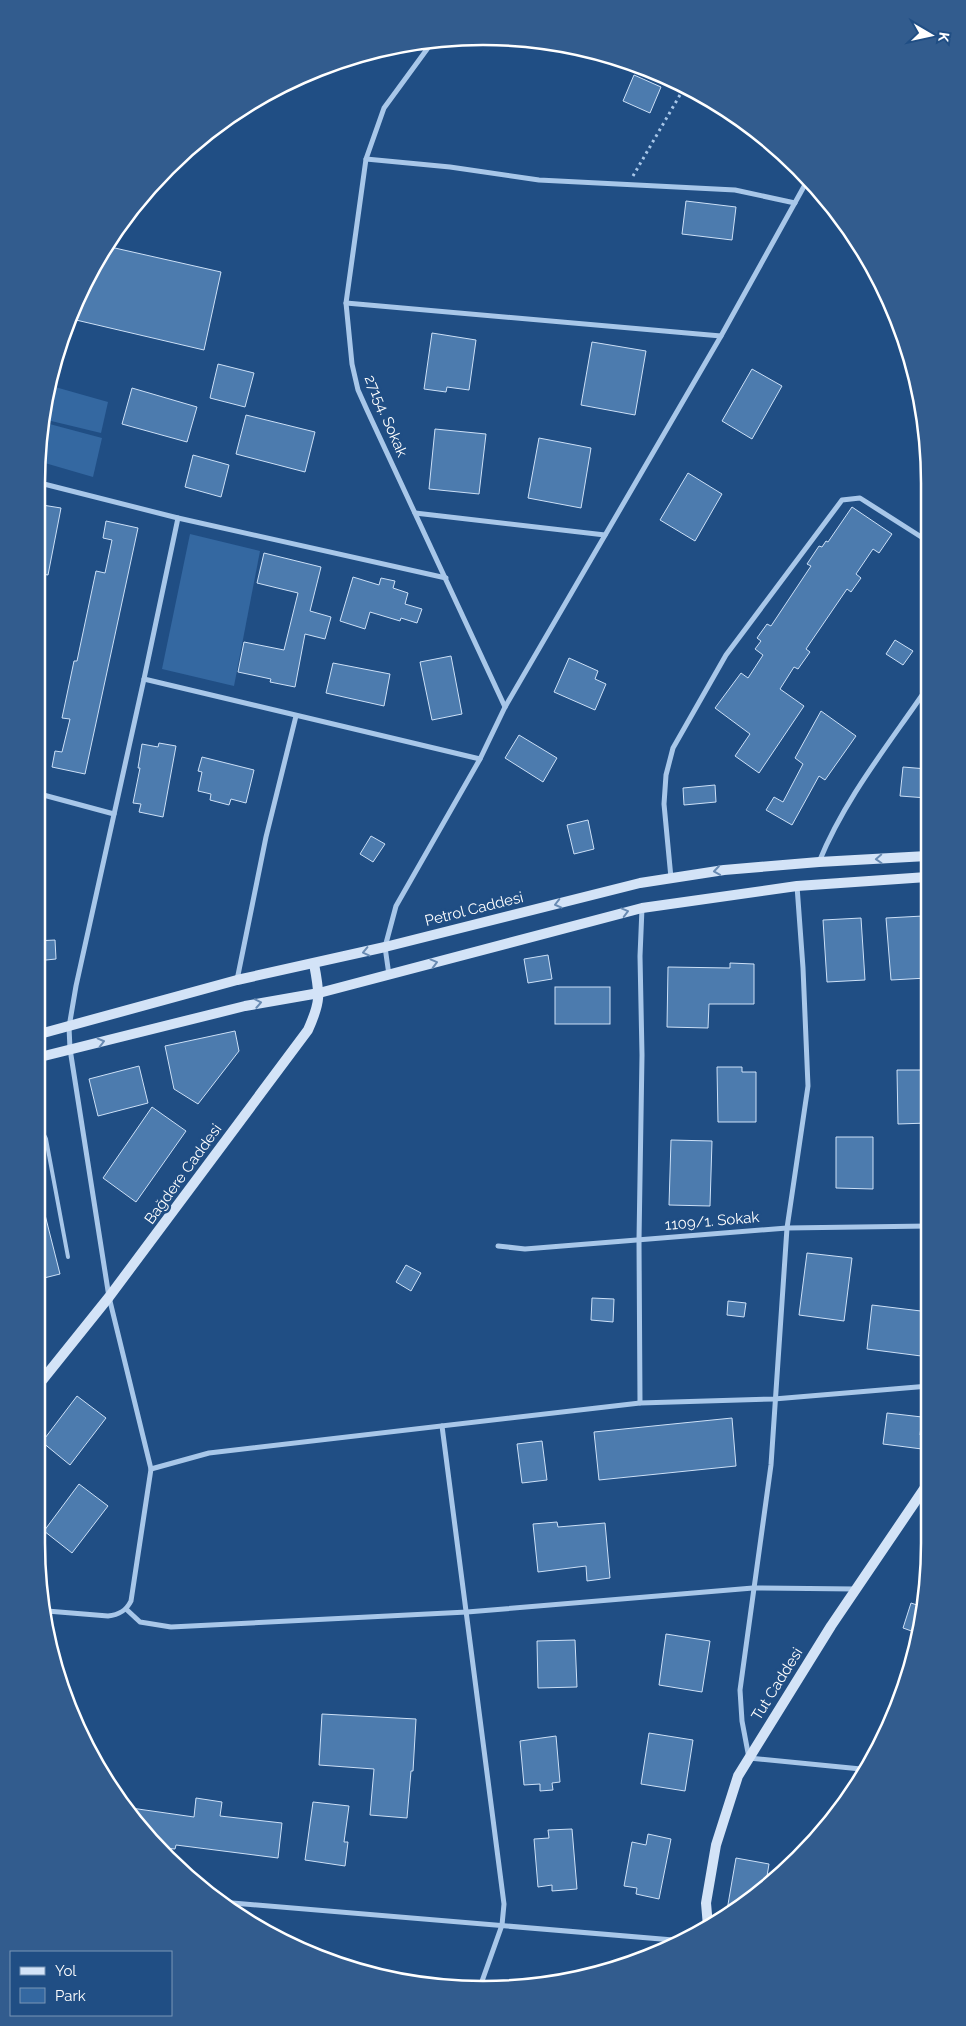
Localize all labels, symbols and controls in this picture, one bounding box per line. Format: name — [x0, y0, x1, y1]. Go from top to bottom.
north arrow — [906, 10, 956, 60]
text: K — [935, 31, 952, 44]
street label: 27154. Sokak — [361, 372, 411, 460]
one-way arrow — [874, 853, 882, 864]
one-way arrow — [712, 865, 721, 875]
street label: Petrol Caddesi — [423, 888, 525, 930]
one-way arrow — [554, 898, 562, 908]
one-way arrow — [620, 908, 628, 918]
one-way arrow — [362, 946, 371, 957]
one-way arrow — [429, 958, 438, 969]
one-way arrow — [254, 999, 263, 1009]
one-way arrow — [96, 1037, 105, 1048]
street label: Bağdere Caddesi — [141, 1120, 225, 1228]
street label: 1109/1. Sokak — [664, 1208, 760, 1234]
street label: Tut Caddesi — [748, 1644, 806, 1724]
legend — [10, 1951, 172, 2016]
text: Yol — [55, 1962, 77, 1980]
text: Park — [55, 1987, 86, 2005]

